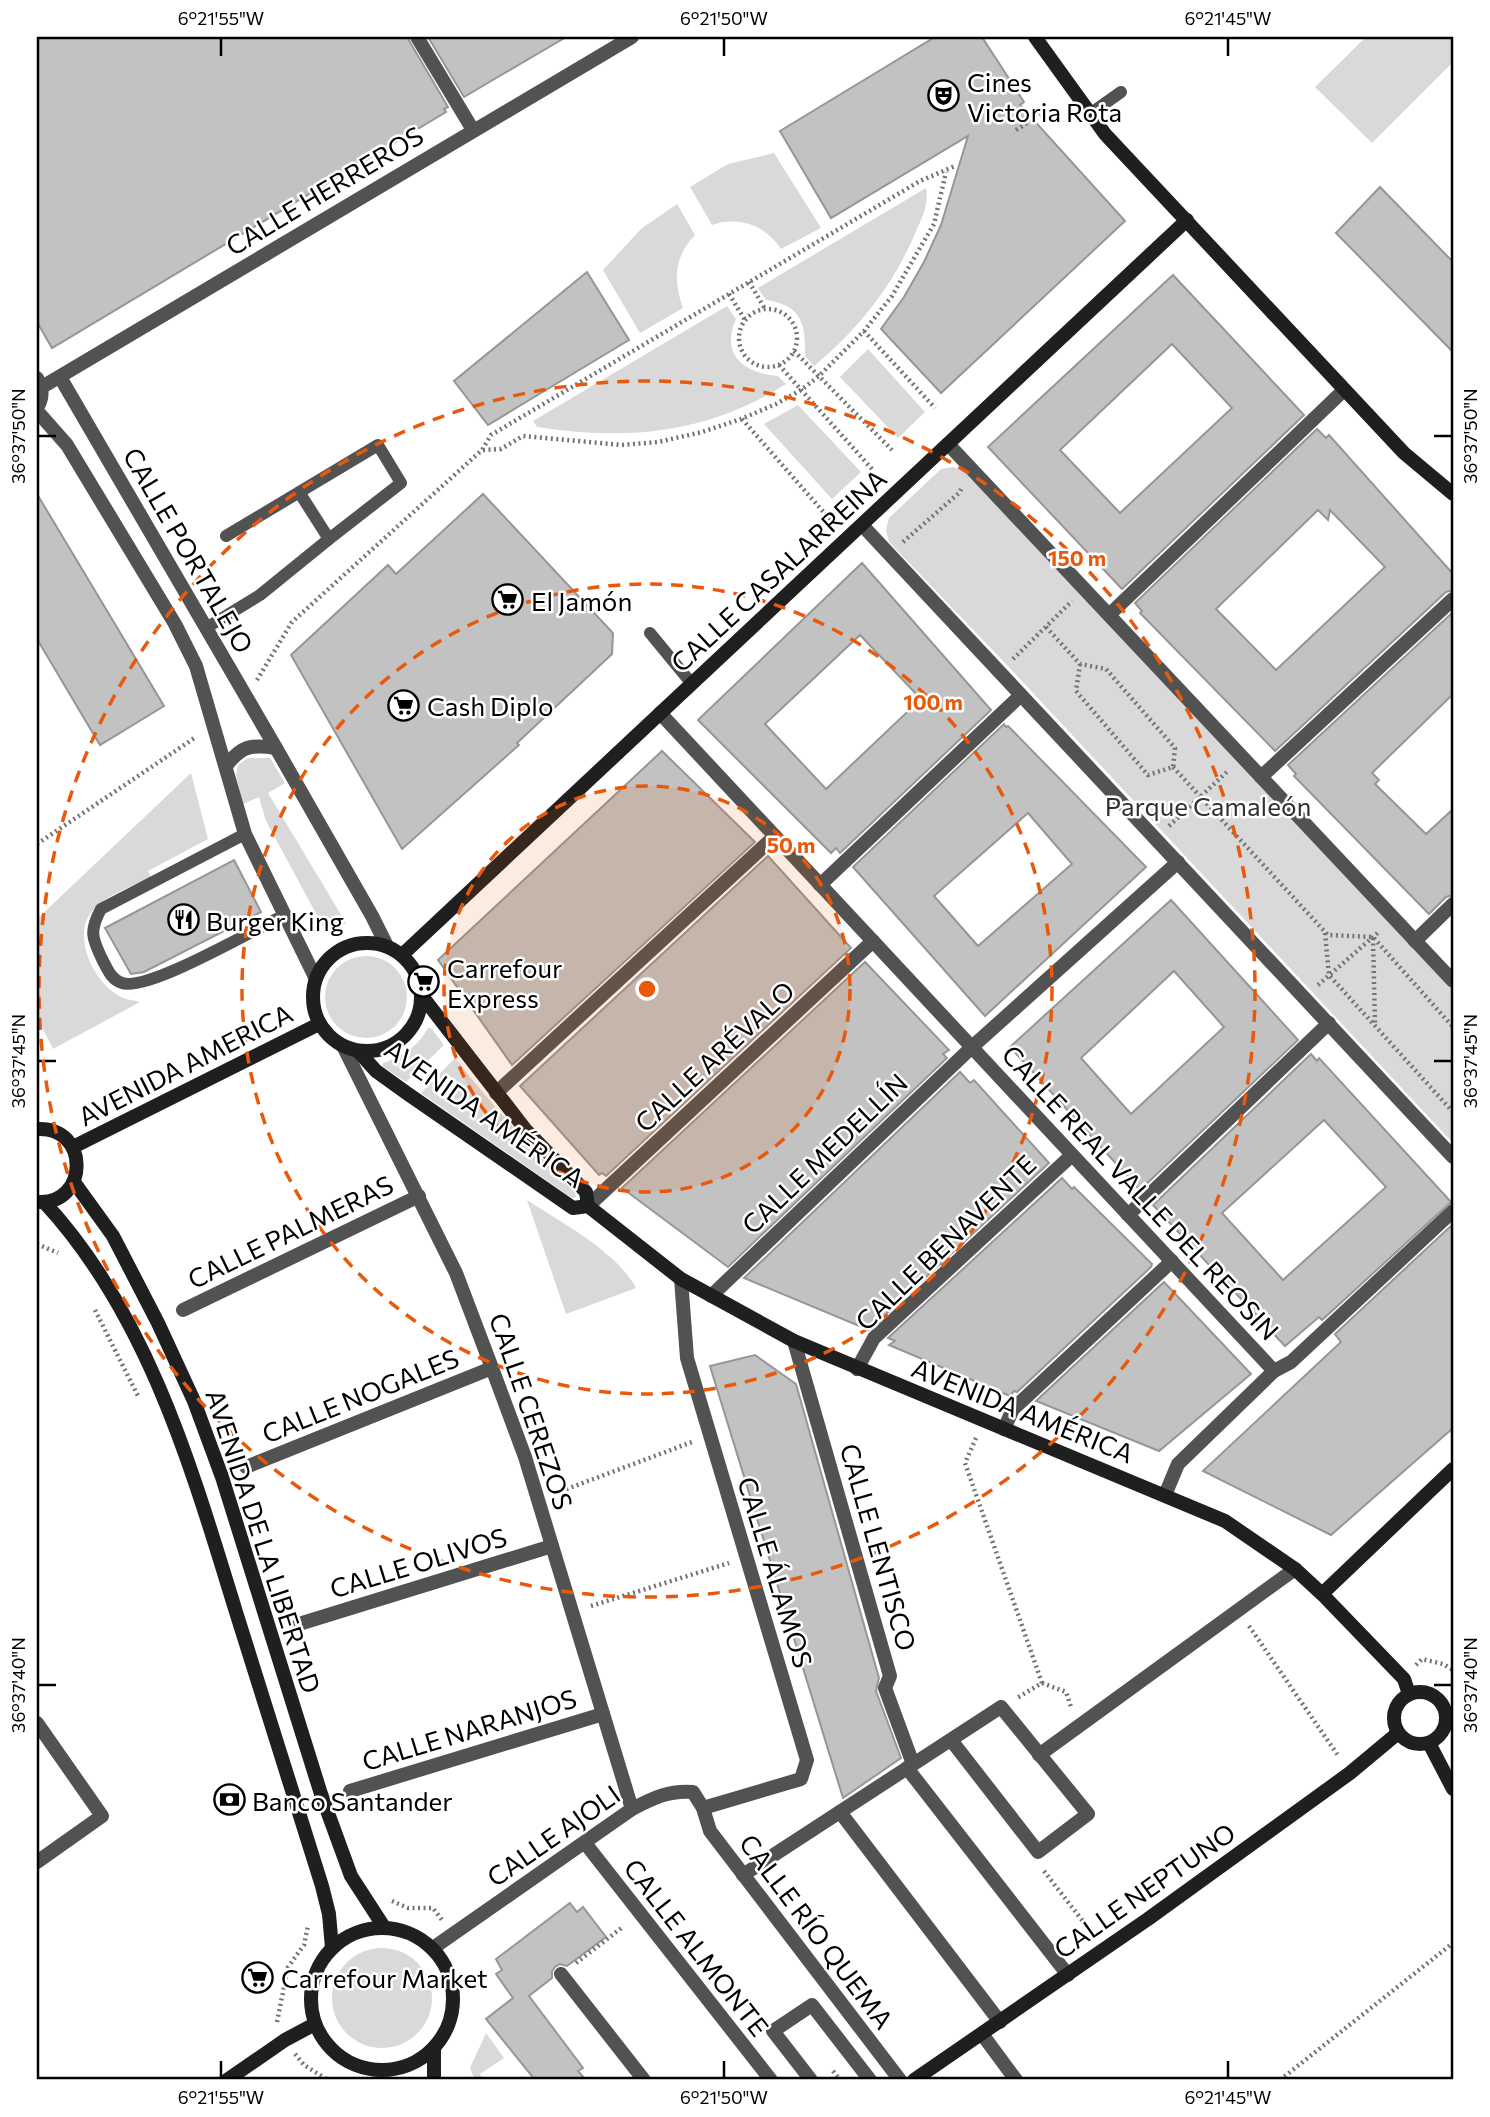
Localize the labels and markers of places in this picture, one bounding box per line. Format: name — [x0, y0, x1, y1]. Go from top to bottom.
place label: Cines Victoria Rota — [967, 66, 1122, 127]
theatre icon: Cines Victoria Rota — [927, 79, 961, 113]
supermarket icon: El Jamón — [491, 583, 525, 617]
place label: El Jamón — [531, 585, 632, 616]
supermarket icon: Cash Diplo — [387, 688, 421, 722]
place label: Cash Diplo — [427, 690, 553, 721]
restaurant icon: Burger King — [166, 903, 200, 937]
place label: Burger King — [206, 905, 344, 936]
place label: Carrefour Express — [447, 952, 562, 1013]
supermarket icon: Carrefour Express — [407, 965, 441, 999]
centre of rings — [635, 977, 659, 1001]
bank icon: Banco Santander — [212, 1783, 246, 1817]
place label: Banco Santander — [252, 1785, 453, 1816]
supermarket icon: Carrefour Market — [241, 1960, 275, 1994]
place label: Carrefour Market — [281, 1962, 488, 1993]

